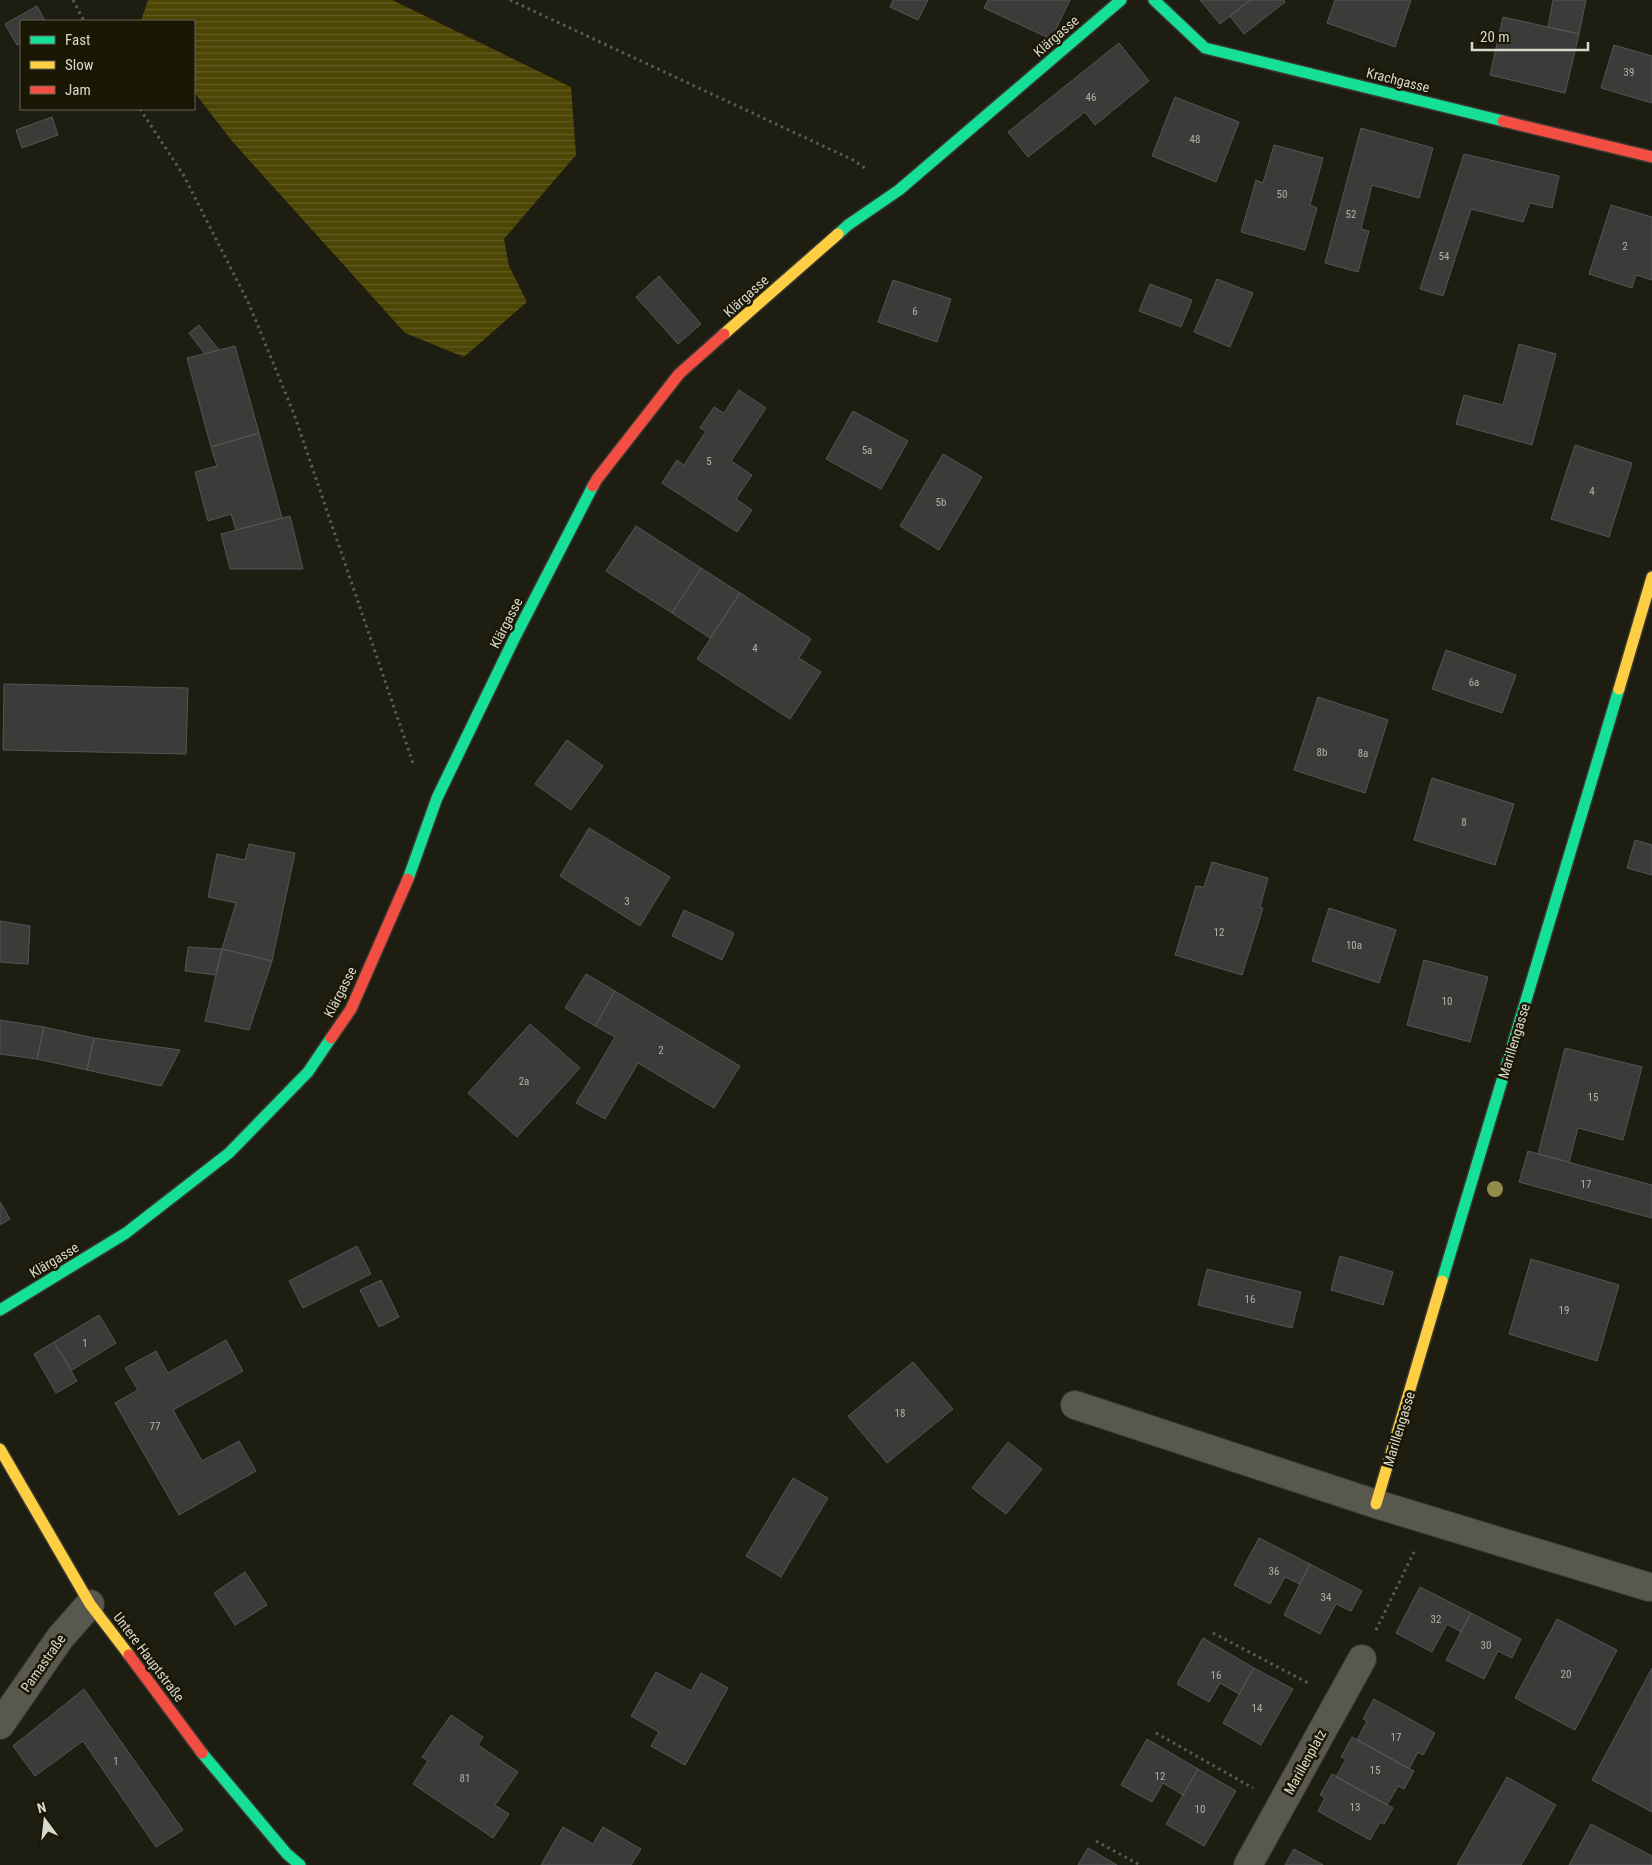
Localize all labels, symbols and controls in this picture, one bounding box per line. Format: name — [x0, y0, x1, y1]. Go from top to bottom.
street label: Klärgasse — [1030, 12, 1082, 60]
legend — [20, 20, 195, 110]
scale bar — [1472, 20, 1588, 52]
text: 20 m — [1480, 28, 1510, 46]
text: Fast — [65, 31, 90, 49]
text: Slow — [65, 56, 94, 74]
street label: Krachgasse — [1365, 64, 1432, 96]
house number: 39 — [1624, 66, 1634, 79]
text: Jam — [65, 81, 91, 99]
house number: 46 — [1086, 91, 1096, 104]
house number: 48 — [1190, 133, 1200, 146]
house number: 50 — [1277, 188, 1287, 201]
house number: 52 — [1346, 208, 1356, 221]
house number: 2 — [1622, 240, 1628, 253]
house number: 54 — [1439, 250, 1450, 263]
street label: Klärgasse — [720, 271, 772, 320]
house number: 6 — [912, 305, 918, 318]
house number: 5a — [862, 444, 872, 457]
house number: 5 — [706, 455, 712, 468]
house number: 4 — [1589, 485, 1595, 498]
house number: 5b — [936, 496, 946, 509]
street label: Klärgasse — [486, 595, 526, 651]
house number: 4 — [752, 642, 758, 655]
house number: 6a — [1469, 676, 1479, 689]
house number: 8b — [1317, 746, 1327, 759]
house number: 8a — [1358, 747, 1368, 760]
house number: 8 — [1461, 816, 1467, 829]
house number: 3 — [624, 895, 630, 908]
house number: 12 — [1214, 926, 1224, 939]
house number: 10a — [1346, 939, 1362, 952]
street label: Klärgasse — [320, 964, 360, 1020]
house number: 10 — [1442, 995, 1452, 1008]
street label: Marillengasse — [1495, 1001, 1533, 1080]
house number: 2 — [658, 1044, 664, 1057]
house number: 2a — [519, 1075, 529, 1088]
house number: 15 — [1588, 1091, 1598, 1104]
house number: 17 — [1581, 1178, 1591, 1191]
street label: Klärgasse — [26, 1239, 82, 1281]
house number: 16 — [1245, 1293, 1255, 1306]
house number: 19 — [1559, 1304, 1569, 1317]
house number: 1 — [82, 1337, 88, 1350]
street label: Marillengasse — [1380, 1389, 1418, 1468]
house number: 18 — [895, 1407, 905, 1420]
house number: 77 — [150, 1420, 160, 1433]
house number: 36 — [1269, 1565, 1279, 1578]
house number: 34 — [1321, 1591, 1332, 1604]
street label: Untere Hauptstraße — [110, 1609, 188, 1705]
house number: 32 — [1431, 1613, 1441, 1626]
street label: Pamastraße — [17, 1631, 69, 1695]
house number: 30 — [1481, 1639, 1491, 1652]
house number: 20 — [1561, 1668, 1571, 1681]
house number: 16 — [1211, 1669, 1221, 1682]
house number: 14 — [1252, 1702, 1263, 1715]
street label: Marillenplatz — [1281, 1727, 1329, 1797]
house number: 17 — [1391, 1731, 1401, 1744]
house number: 1 — [113, 1755, 119, 1768]
house number: 15 — [1370, 1764, 1380, 1777]
house number: 12 — [1155, 1770, 1165, 1783]
house number: 81 — [460, 1772, 470, 1785]
north arrow — [20, 1795, 70, 1845]
text: N — [35, 1799, 48, 1816]
house number: 13 — [1350, 1801, 1360, 1814]
house number: 10 — [1195, 1803, 1205, 1816]

